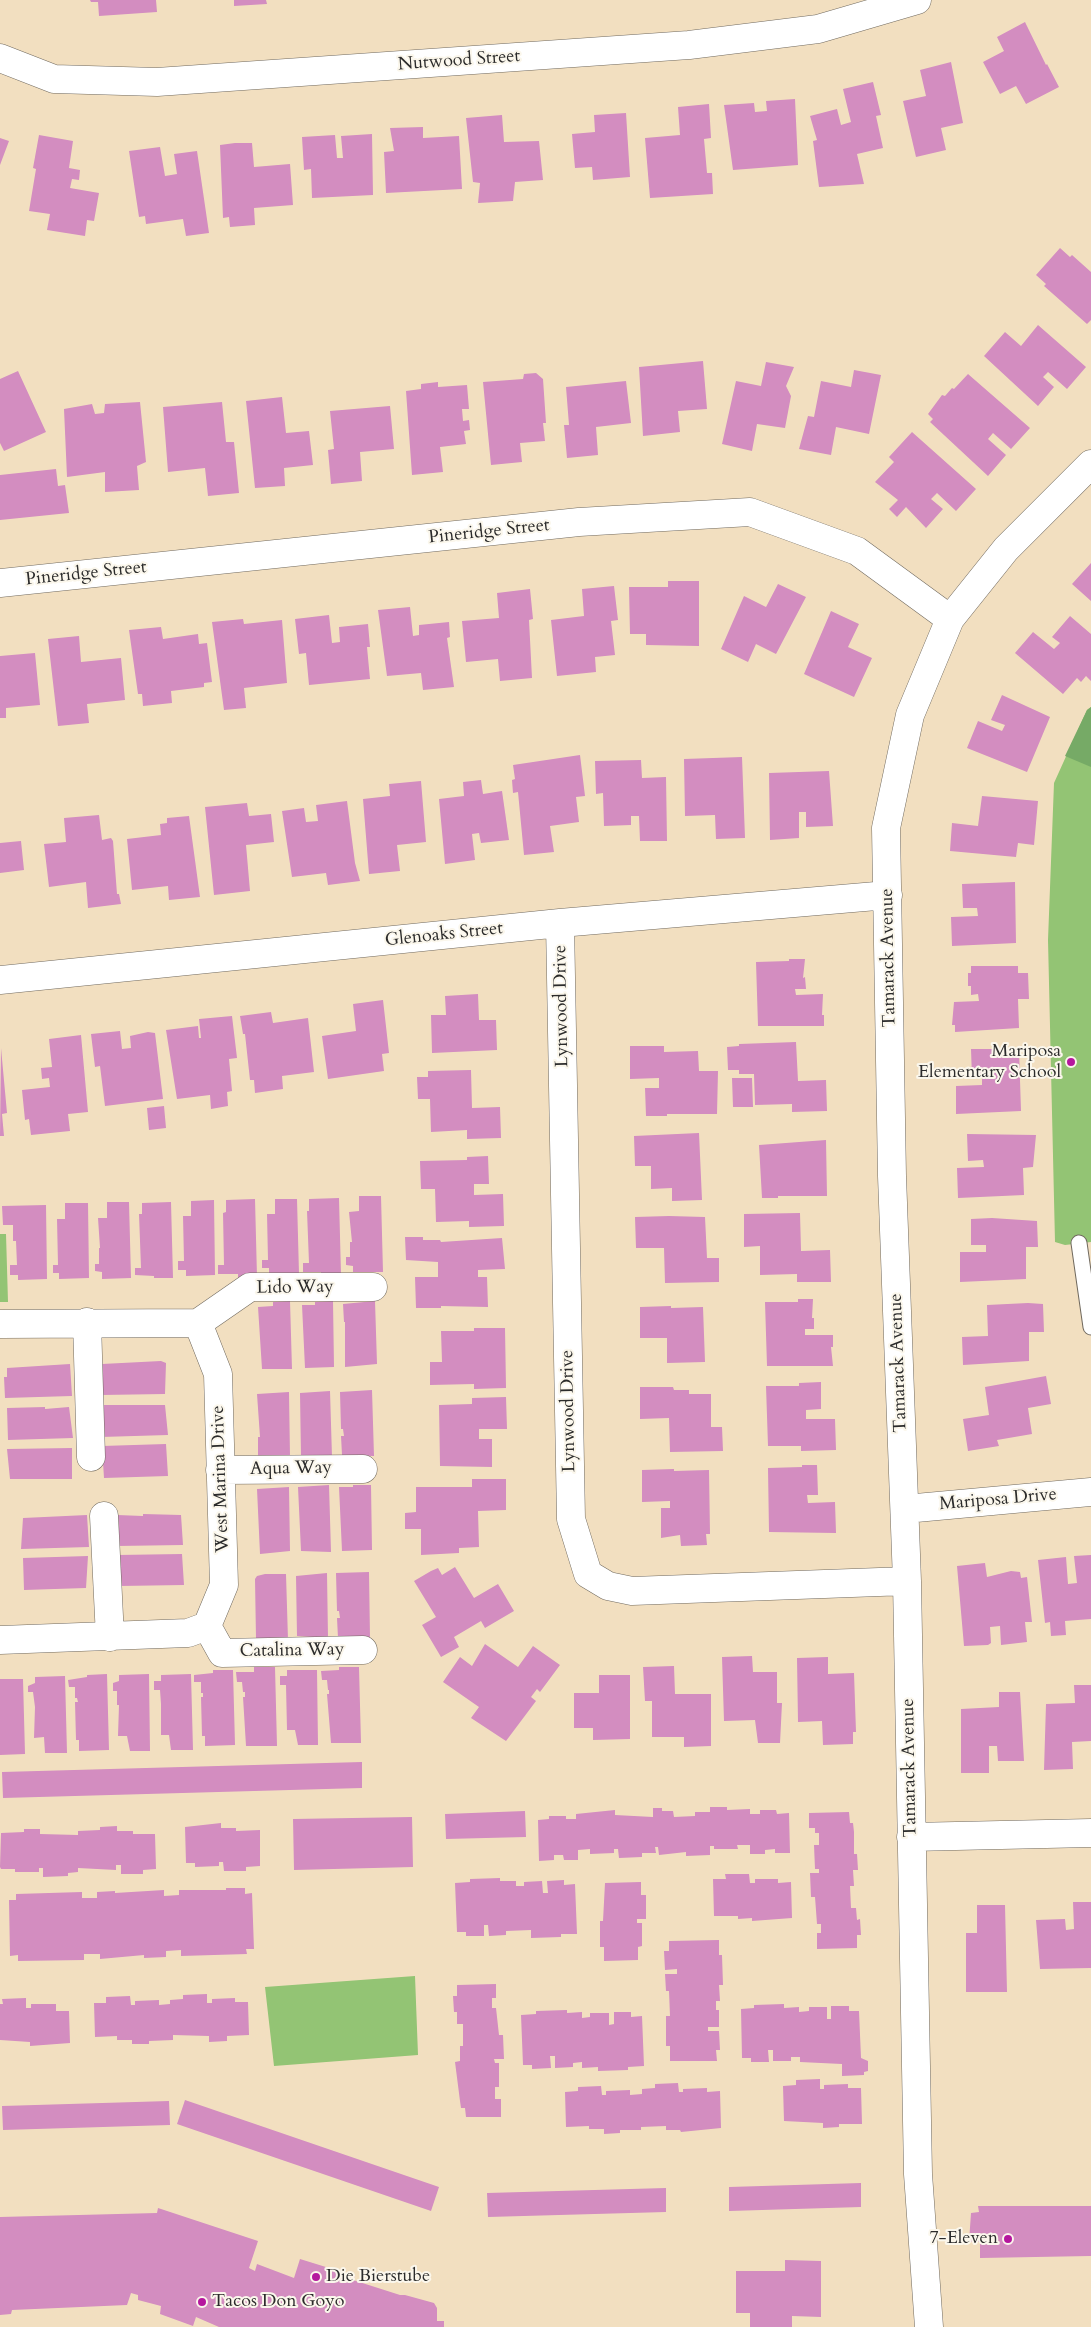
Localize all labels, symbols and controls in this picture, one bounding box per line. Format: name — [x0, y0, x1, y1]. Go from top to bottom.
street label: Nutwood Street — [397, 46, 521, 76]
street label: Pineridge Street — [427, 515, 551, 549]
street label: Pineridge Street — [24, 557, 148, 591]
street label: Tamarack Avenue — [877, 888, 901, 1028]
street label: Glenoaks Street — [384, 918, 504, 952]
street label: Lynwood Drive — [550, 945, 574, 1067]
place label: Mariposa Elementary School — [918, 1041, 1061, 1084]
marker: Mariposa Elementary School — [1065, 1056, 1077, 1068]
street label: Lido Way — [256, 1277, 334, 1299]
street label: Tamarack Avenue — [886, 1293, 912, 1433]
street label: Lynwood Drive — [557, 1350, 581, 1472]
street label: West Marina Drive — [208, 1405, 234, 1553]
street label: Aqua Way — [250, 1457, 332, 1481]
street label: Mariposa Drive — [938, 1484, 1058, 1516]
street label: Catalina Way — [239, 1639, 345, 1663]
street label: Tamarack Avenue — [898, 1698, 922, 1838]
place label: 7-Eleven — [929, 2228, 998, 2250]
marker: 7-Eleven — [1002, 2233, 1014, 2245]
place label: Die Bierstube — [326, 2266, 430, 2288]
marker: Die Bierstube — [310, 2271, 322, 2283]
place label: Tacos Don Goyo — [212, 2291, 344, 2313]
marker: Tacos Don Goyo — [196, 2296, 208, 2308]

